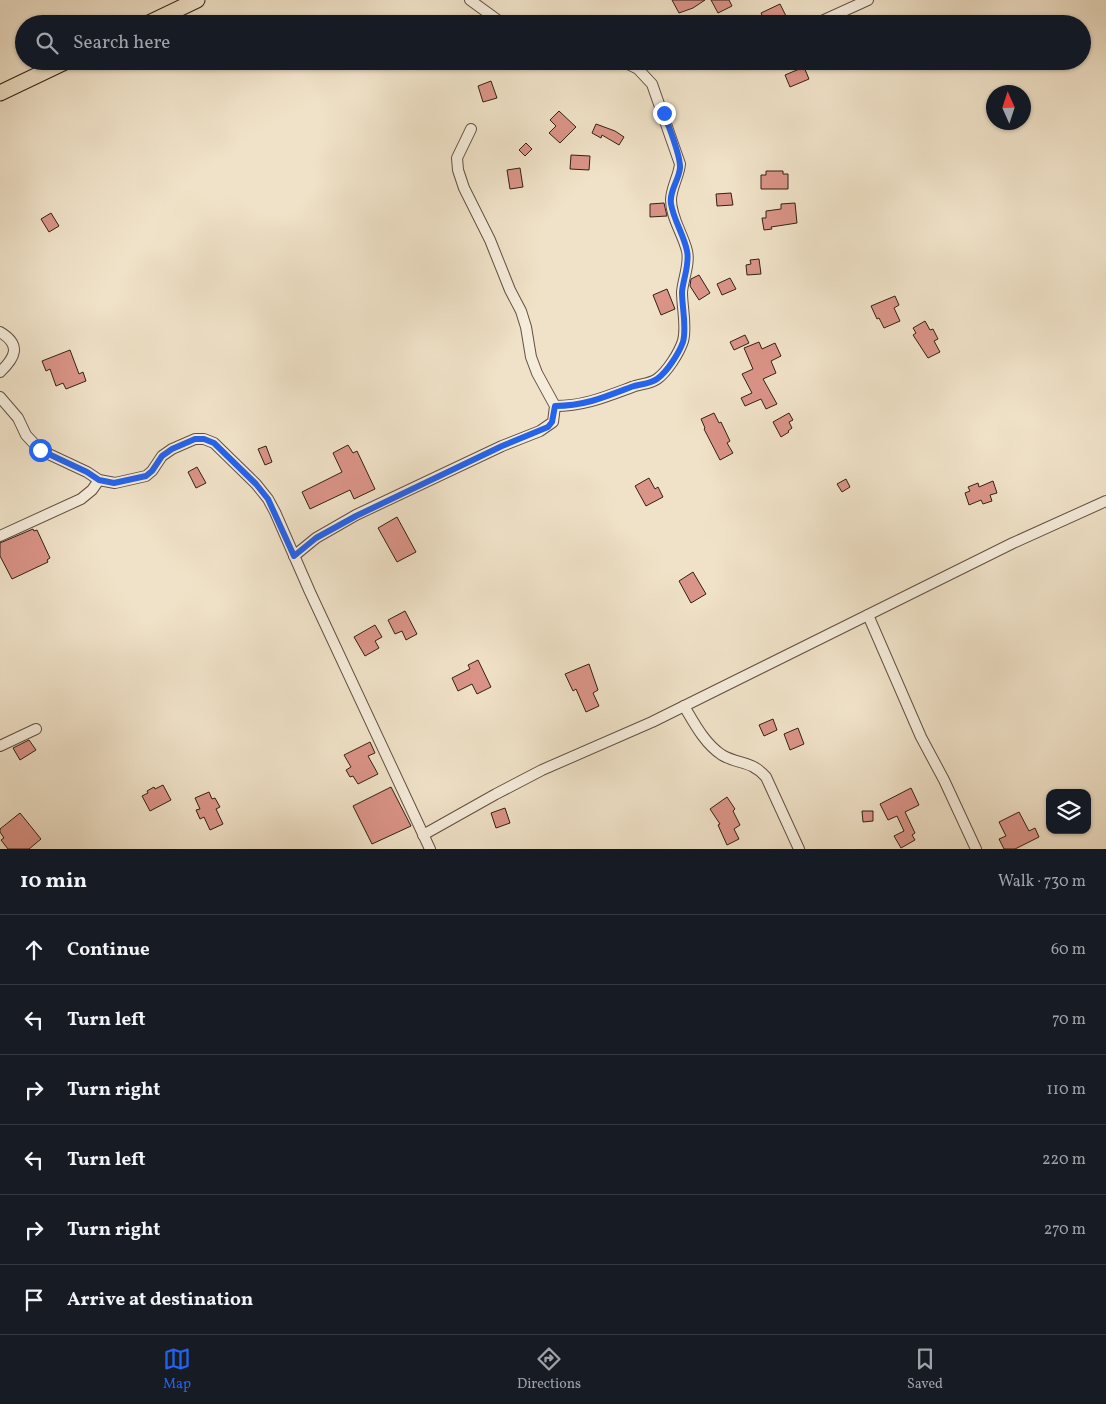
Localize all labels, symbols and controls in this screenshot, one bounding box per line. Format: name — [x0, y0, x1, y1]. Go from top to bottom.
search box — [15, 15, 1091, 70]
icon: search — [33, 29, 61, 57]
text: Search here — [73, 30, 170, 56]
north arrow — [986, 85, 1031, 130]
route end — [653, 102, 676, 125]
route start — [29, 439, 52, 462]
map controls — [1046, 789, 1091, 834]
button: layers — [1046, 789, 1091, 834]
text: 10 min — [20, 867, 87, 896]
text: Walk · 730 m — [998, 871, 1086, 893]
icon: ahead — [20, 936, 48, 964]
text: Continue — [67, 937, 150, 963]
text: 60 m — [1051, 939, 1086, 961]
icon: left — [20, 1006, 48, 1034]
text: Turn left — [67, 1007, 146, 1033]
text: 70 m — [1052, 1009, 1086, 1031]
icon: right — [20, 1076, 48, 1104]
text: Turn right — [67, 1077, 160, 1103]
text: 110 m — [1047, 1079, 1086, 1101]
icon: left — [20, 1146, 48, 1174]
text: Turn left — [67, 1147, 146, 1173]
text: 220 m — [1042, 1149, 1086, 1171]
icon: right — [20, 1216, 48, 1244]
text: Turn right — [67, 1217, 160, 1243]
text: 270 m — [1044, 1219, 1086, 1241]
icon: arrive — [20, 1286, 48, 1314]
text: Arrive at destination — [67, 1287, 253, 1313]
tab: Map — [163, 1345, 191, 1394]
tab: Directions — [517, 1345, 581, 1394]
tab: Saved — [907, 1345, 943, 1394]

